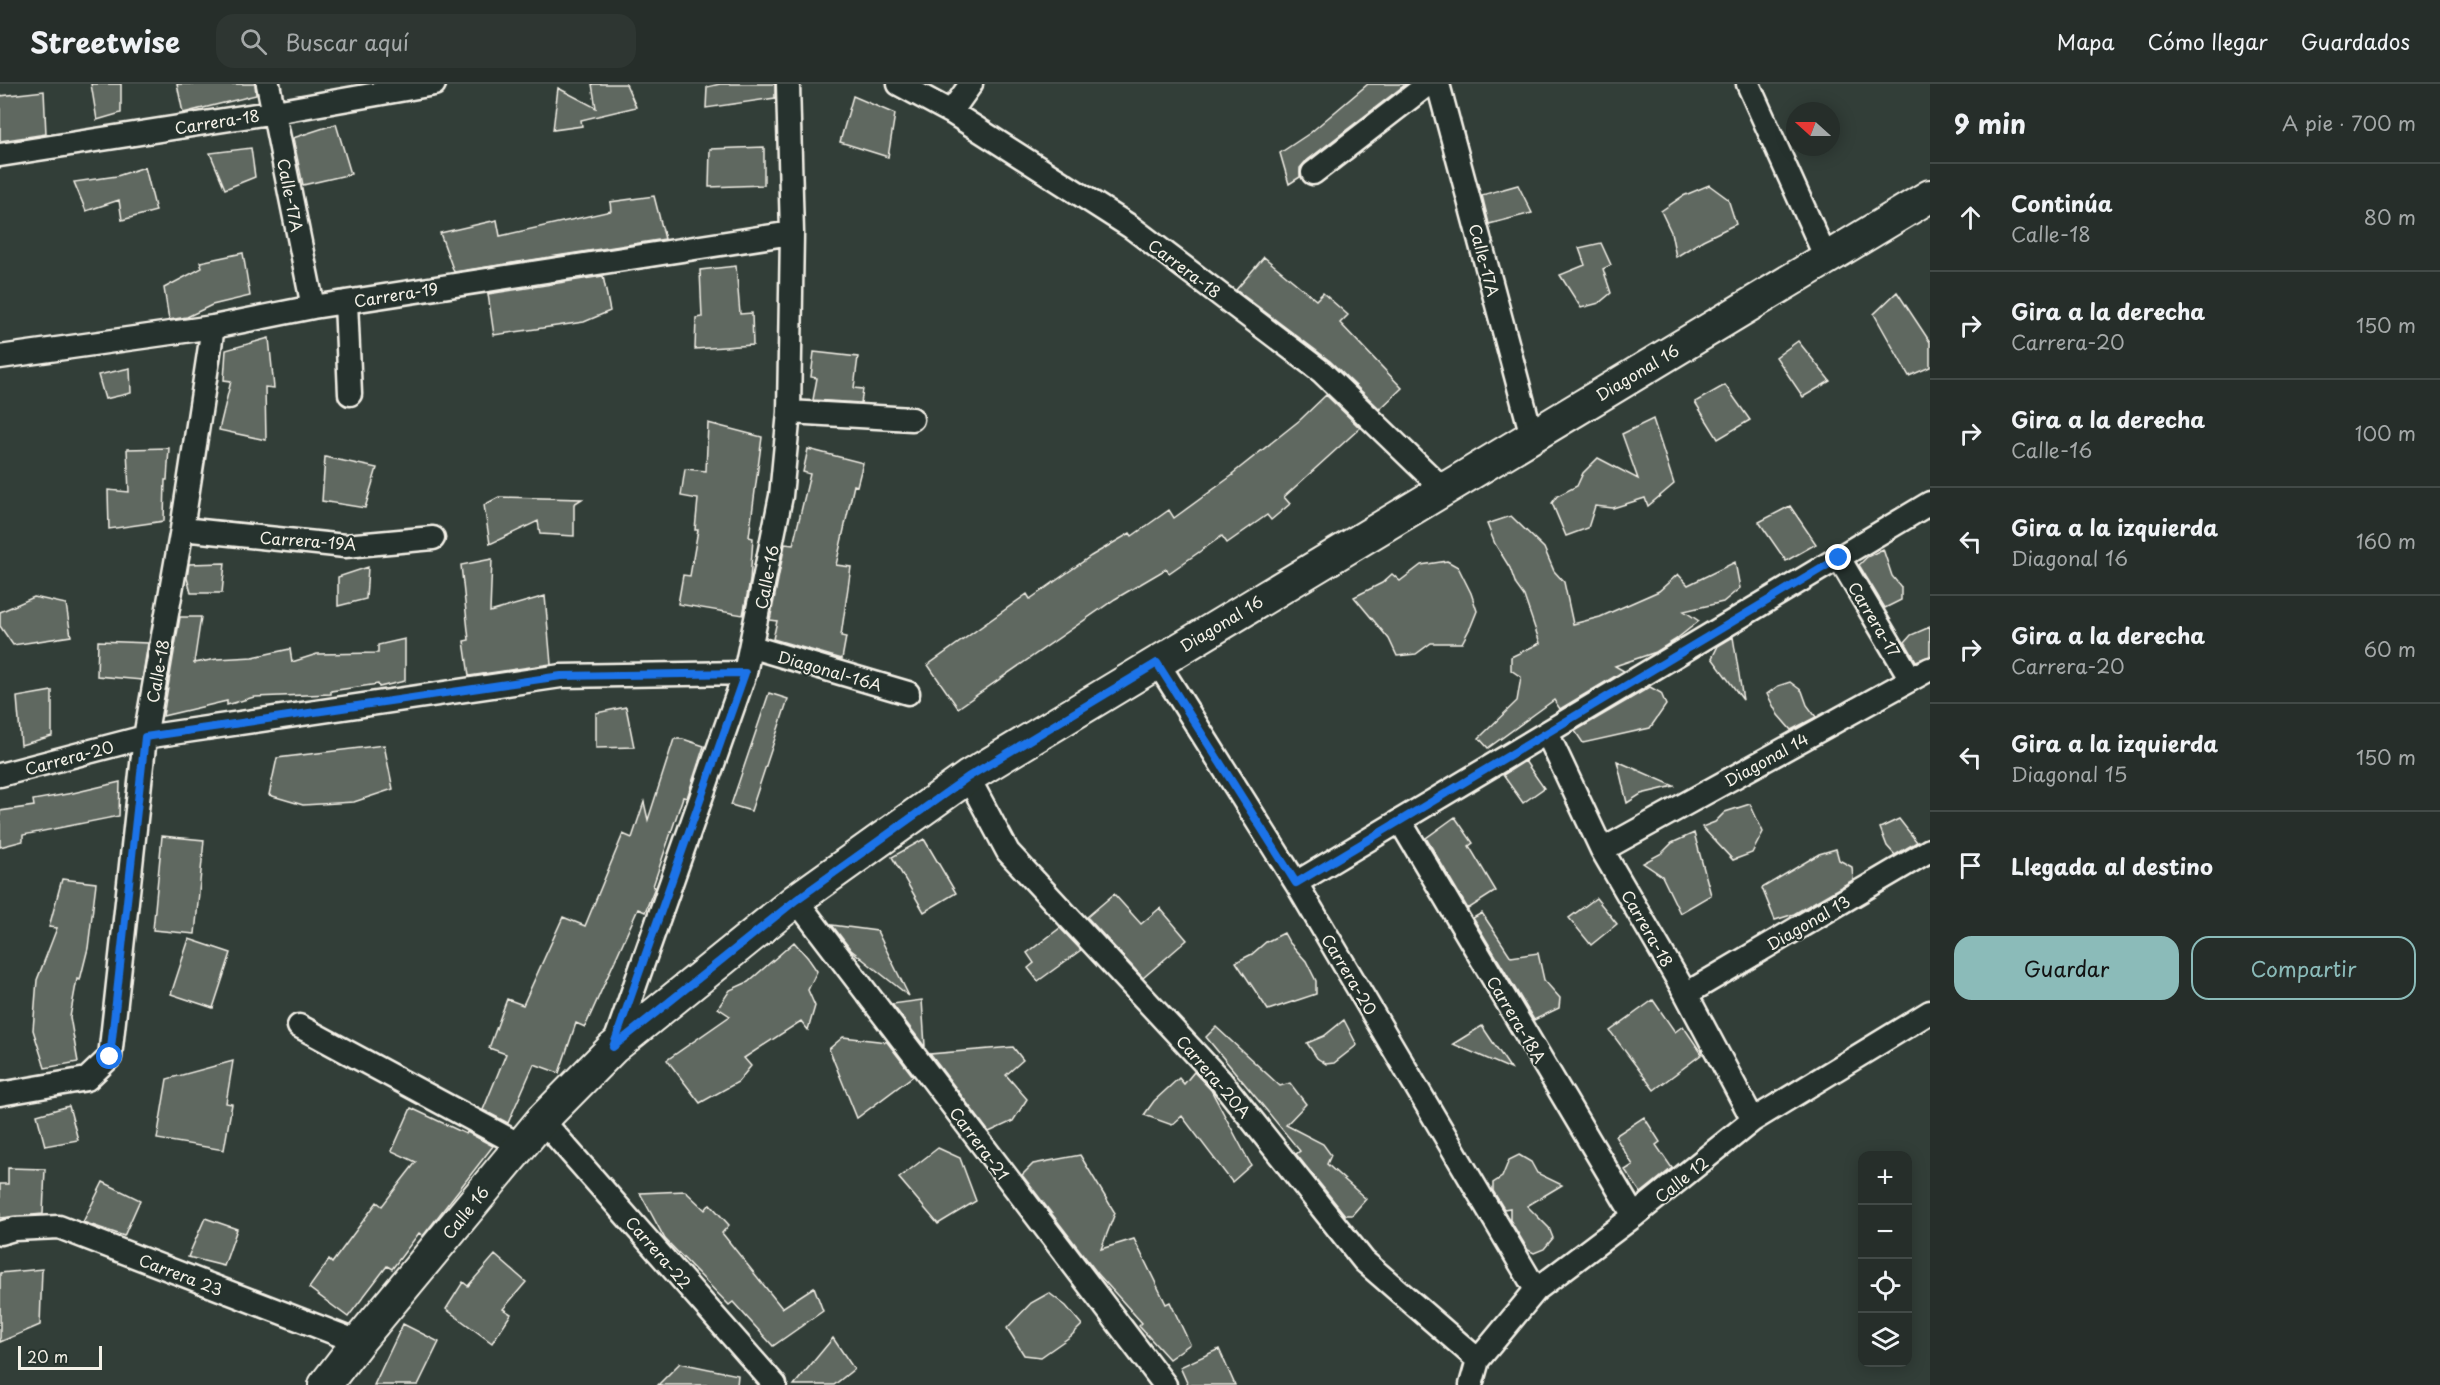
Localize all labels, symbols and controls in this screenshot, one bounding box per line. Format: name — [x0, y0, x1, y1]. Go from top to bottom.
search box — [216, 14, 636, 68]
text: Streetwise — [30, 20, 180, 63]
icon: search — [237, 25, 270, 58]
text: Buscar aquí — [285, 25, 409, 58]
text: Mapa — [2057, 25, 2115, 57]
text: Cómo llegar — [2148, 25, 2268, 57]
text: Guardados — [2301, 25, 2410, 57]
street label: Carrera-18 — [173, 102, 261, 140]
north arrow — [1786, 102, 1840, 156]
text: 9 min — [1954, 104, 2026, 143]
text: A pie · 700 m — [2282, 108, 2416, 138]
street label: Calle-17A — [272, 156, 310, 234]
text: Continúa — [2011, 186, 2113, 219]
icon: ahead — [1954, 201, 1987, 234]
text: 80 m — [2364, 202, 2416, 232]
text: Calle-18 — [2011, 219, 2091, 249]
street label: Calle-17A — [1464, 221, 1506, 299]
street label: Carrera-18 — [1144, 233, 1226, 303]
street label: Carrera-19 — [352, 275, 440, 313]
text: Gira a la derecha — [2011, 294, 2205, 327]
icon: right — [1954, 309, 1987, 342]
text: 150 m — [2356, 310, 2416, 340]
text: Carrera-20 — [2011, 327, 2125, 357]
street label: Diagonal 16 — [1591, 338, 1683, 406]
text: Gira a la derecha — [2011, 402, 2205, 435]
icon: right — [1954, 417, 1987, 450]
text: 100 m — [2355, 418, 2416, 448]
text: Calle-16 — [2011, 435, 2092, 465]
text: Gira a la izquierda — [2011, 510, 2218, 543]
street label: Carrera-19A — [259, 525, 357, 555]
icon: left — [1954, 525, 1987, 558]
text: 160 m — [2356, 526, 2416, 556]
street label: Calle-16 — [748, 543, 784, 611]
text: Diagonal 16 — [2011, 543, 2128, 573]
route end — [1825, 544, 1851, 570]
street label: Carrera-17 — [1843, 577, 1907, 662]
street label: Diagonal 16 — [1175, 589, 1267, 657]
text: Gira a la derecha — [2011, 618, 2205, 651]
icon: right — [1954, 633, 1987, 666]
text: 60 m — [2364, 634, 2416, 664]
street label: Calle-18 — [140, 637, 174, 705]
street label: Diagonal-16A — [775, 644, 885, 696]
text: Carrera-20 — [2011, 651, 2125, 681]
street label: Diagonal 14 — [1720, 726, 1812, 792]
text: Gira a la izquierda — [2011, 726, 2218, 759]
street label: Carrera-20 — [22, 734, 116, 780]
icon: left — [1954, 741, 1987, 774]
text: 150 m — [2356, 742, 2416, 772]
text: Diagonal 15 — [2011, 759, 2127, 789]
icon: arrive — [1954, 849, 1987, 882]
text: Llegada al destino — [2011, 849, 2213, 882]
street label: Carrera-18 — [1616, 885, 1680, 971]
street label: Diagonal 13 — [1762, 888, 1854, 956]
street label: Carrera-20 — [1316, 929, 1384, 1019]
button: Guardar — [1954, 936, 2179, 1000]
button: Compartir — [2191, 936, 2416, 1000]
street label: Carrera-18A — [1482, 971, 1552, 1067]
street label: Carrera-20A — [1171, 1029, 1257, 1123]
route start — [96, 1043, 122, 1069]
street label: Carrera-21 — [944, 1101, 1016, 1185]
street label: Calle 12 — [1649, 1150, 1713, 1208]
map controls — [1858, 1151, 1912, 1367]
button: + — [1858, 1151, 1912, 1205]
street label: Calle 16 — [436, 1180, 494, 1244]
button: − — [1858, 1205, 1912, 1259]
street label: Carrera-22 — [621, 1210, 697, 1294]
street label: Carrera 23 — [136, 1247, 226, 1301]
button: locate — [1858, 1259, 1912, 1313]
button: layers — [1858, 1313, 1912, 1367]
scale bar — [18, 1343, 102, 1370]
text: 20 m — [27, 1344, 68, 1368]

